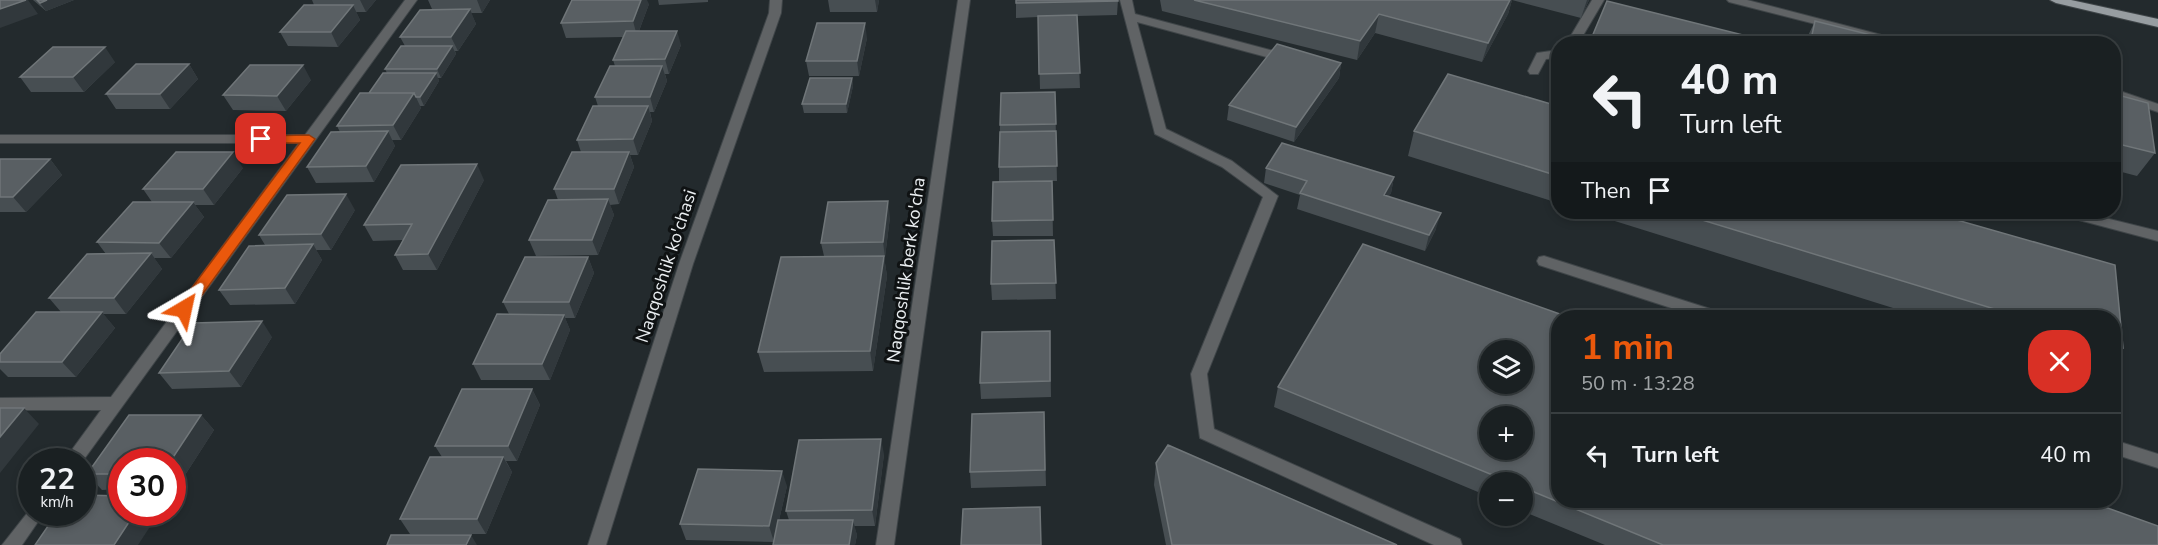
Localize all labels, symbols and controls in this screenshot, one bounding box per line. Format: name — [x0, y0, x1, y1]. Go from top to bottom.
text: 40 m — [1680, 52, 1779, 109]
icon: left — [1581, 60, 1659, 138]
text: Turn left — [1680, 106, 1781, 143]
pin — [235, 113, 286, 164]
icon: arrive — [244, 122, 277, 155]
icon: arrive — [1643, 174, 1676, 207]
street label: Naqqoshlik berk ko'cha — [881, 176, 931, 364]
text: Then — [1581, 176, 1631, 206]
street label: Naqqoshlik ko'chasi — [630, 186, 702, 346]
position arrow — [152, 277, 216, 341]
text: 1 min — [1581, 323, 1674, 372]
button: close — [2028, 330, 2091, 393]
map controls — [1479, 340, 1533, 526]
button: layers — [1479, 340, 1533, 394]
text: 50 m · 13:28 — [1581, 370, 1695, 397]
button: + — [1479, 406, 1533, 460]
icon: left — [1581, 439, 1614, 472]
text: Turn left — [1632, 440, 1719, 470]
text: 40 m — [2040, 440, 2091, 470]
speed limit sign: 30 — [108, 448, 186, 526]
text: 22 — [39, 459, 75, 500]
button: − — [1479, 472, 1533, 526]
text: km/h — [40, 492, 74, 512]

